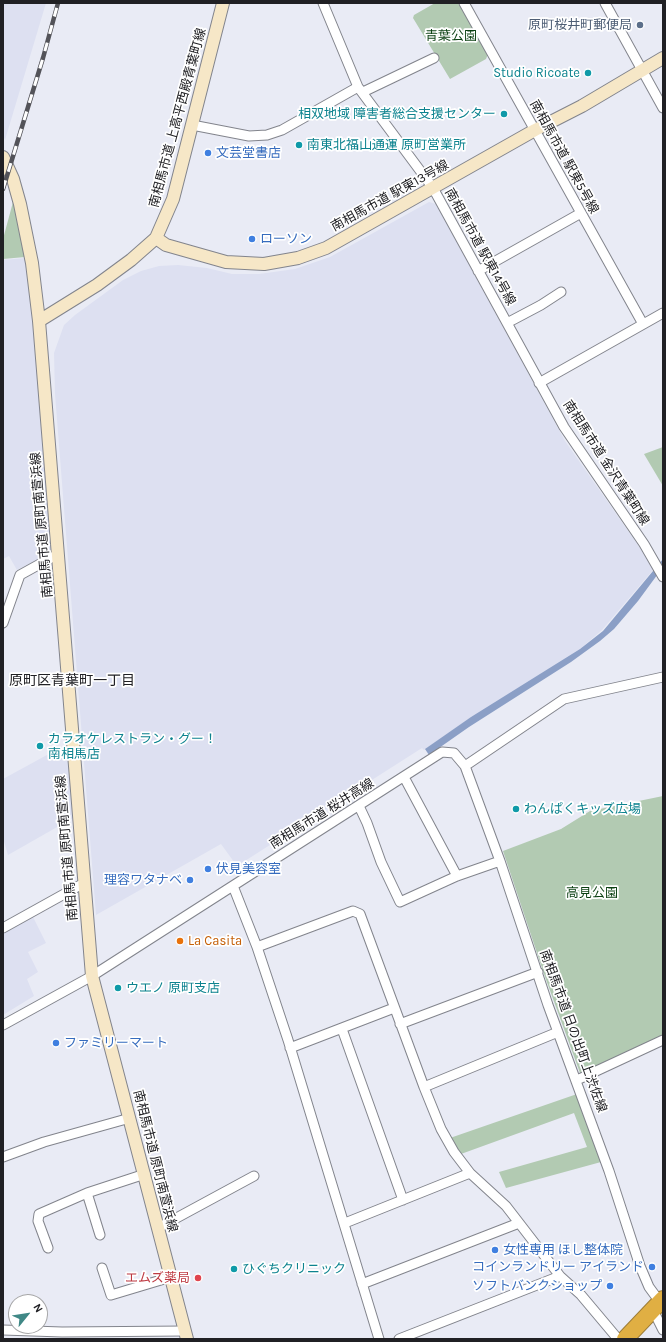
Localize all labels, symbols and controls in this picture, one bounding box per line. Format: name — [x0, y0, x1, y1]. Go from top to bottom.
place label: 原町桜井町郵便局 — [528, 17, 632, 33]
marker: 原町桜井町郵便局 — [635, 20, 645, 30]
street label: 南相馬市道 上高平西殿青葉町線 — [147, 27, 209, 209]
park label: 青葉公園 — [425, 28, 477, 44]
place label: Studio Ricoate — [493, 65, 580, 81]
marker: Studio Ricoate — [583, 68, 593, 78]
street label: 南相馬市道 駅東5号線 — [526, 97, 602, 217]
place label: 相双地域 障害者総合支援センター — [298, 106, 496, 122]
marker: 相双地域 障害者総合支援センター — [499, 109, 509, 119]
place label: 南東北福山通運 原町営業所 — [307, 137, 466, 153]
marker: 南東北福山通運 原町営業所 — [294, 140, 304, 150]
place label: 文芸堂書店 — [216, 145, 281, 161]
marker: 文芸堂書店 — [203, 148, 213, 158]
street label: 南相馬市道 駅東13号線 — [328, 157, 452, 235]
street label: 南相馬市道 駅東14号線 — [441, 186, 519, 308]
place label: ローソン — [260, 231, 312, 247]
marker: ローソン — [247, 234, 257, 244]
street label: 南相馬市道 金沢青葉町線 — [560, 397, 652, 529]
street label: 南相馬市道 原町南萱浜線 — [28, 452, 56, 598]
district label: 原町区青葉町一丁目 — [9, 673, 135, 689]
place label: カラオケレストラン・グー！ 南相馬店 — [48, 731, 217, 762]
marker: カラオケレストラン・グー！ 南相馬店 — [35, 741, 45, 751]
street label: 南相馬市道 原町南萱浜線 — [53, 775, 81, 921]
street label: 南相馬市道 桜井高線 — [267, 776, 377, 852]
place label: わんぱくキッズ広場 — [524, 801, 641, 817]
marker: わんぱくキッズ広場 — [511, 804, 521, 814]
place label: 伏見美容室 — [216, 861, 281, 877]
marker: 伏見美容室 — [203, 864, 213, 874]
place label: 理容ワタナベ — [104, 872, 182, 888]
marker: 理容ワタナベ — [185, 875, 195, 885]
park label: 高見公園 — [566, 885, 618, 901]
place label: La Casita — [188, 933, 242, 949]
marker: La Casita — [175, 936, 185, 946]
street label: 南相馬市道 日の出町上渋佐線 — [536, 947, 610, 1115]
place label: ウエノ 原町支店 — [126, 980, 220, 996]
marker: ウエノ 原町支店 — [113, 983, 123, 993]
place label: ファミリーマート — [64, 1035, 168, 1051]
marker: ファミリーマート — [51, 1038, 61, 1048]
street label: 南相馬市道 原町南萱浜線 — [130, 1088, 180, 1234]
place label: 女性専用 ほし整体院 — [503, 1242, 623, 1258]
marker: 女性専用 ほし整体院 — [490, 1245, 500, 1255]
place label: コインランドリー アイランド — [472, 1259, 644, 1275]
place label: ひぐちクリニック — [242, 1261, 346, 1277]
marker: コインランドリー アイランド — [647, 1262, 657, 1272]
marker: ひぐちクリニック — [229, 1264, 239, 1274]
place label: エムズ薬局 — [125, 1270, 190, 1286]
marker: エムズ薬局 — [193, 1273, 203, 1283]
place label: ソフトバンクショップ — [472, 1278, 602, 1294]
marker: ソフトバンクショップ — [605, 1281, 615, 1291]
north arrow — [8, 1294, 48, 1334]
text: N — [30, 1302, 46, 1315]

